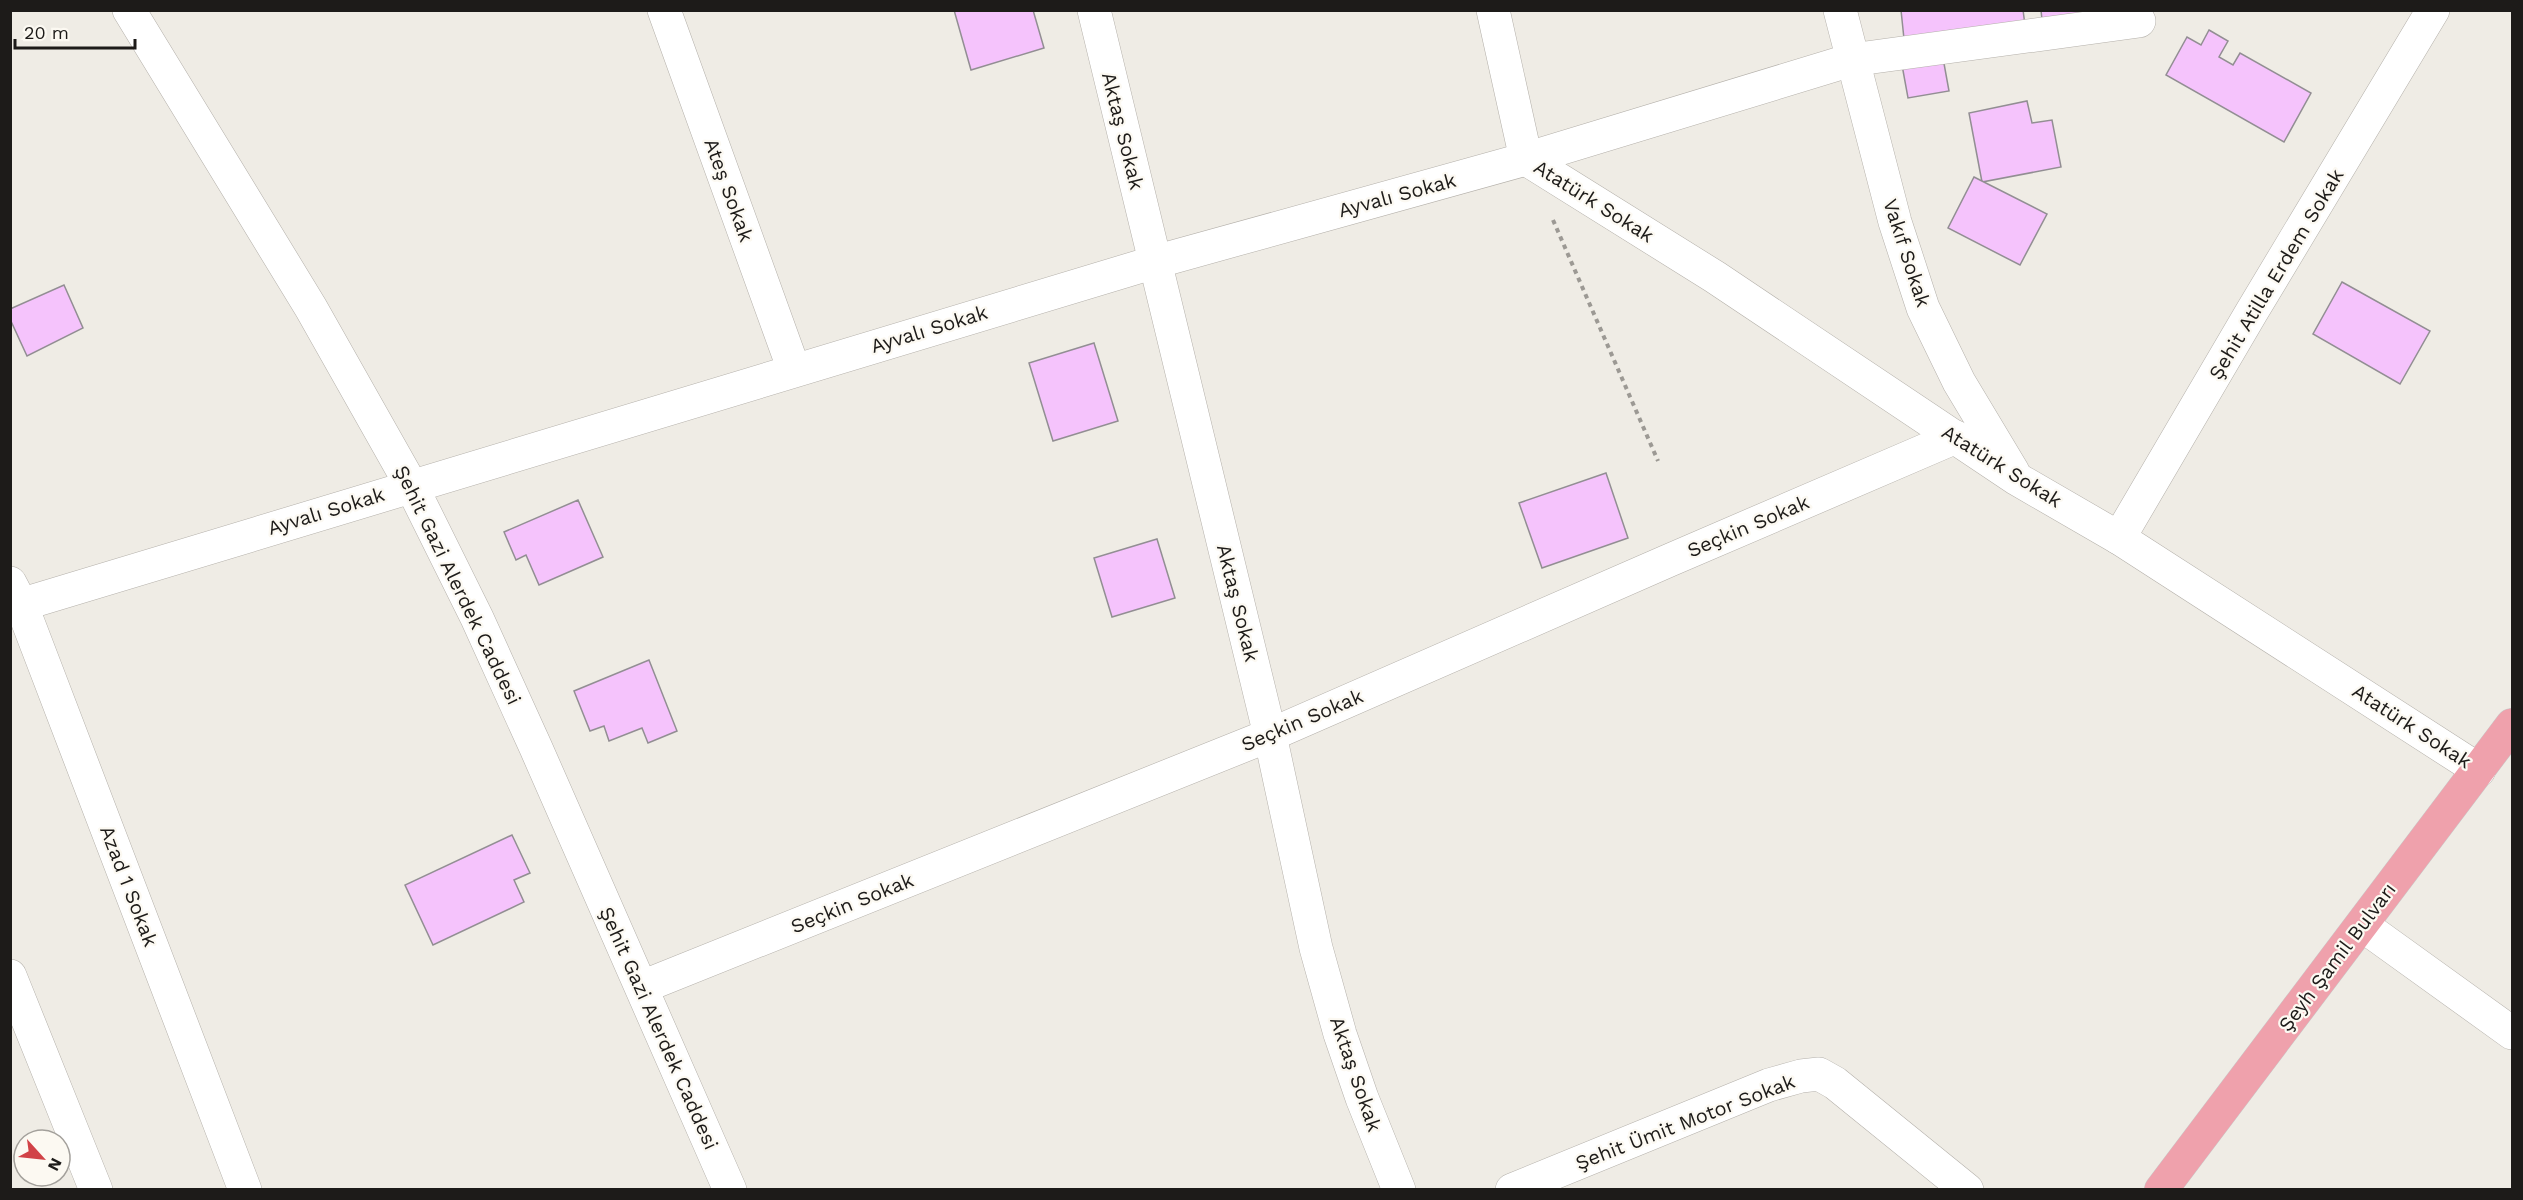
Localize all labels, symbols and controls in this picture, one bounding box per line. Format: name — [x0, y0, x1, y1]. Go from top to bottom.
scale bar — [15, 12, 135, 50]
text: 20 m — [24, 22, 69, 43]
street label: Aktaş Sokak — [1097, 70, 1149, 192]
street label: Ateş Sokak — [699, 135, 759, 245]
street label: Atatürk Sokak — [1530, 155, 1658, 247]
street label: Şehit Atilla Erdem Sokak — [2203, 164, 2349, 384]
street label: Ayvalı Sokak — [1336, 168, 1458, 222]
street label: Vakıf Sokak — [1878, 196, 1936, 310]
street label: Ayvalı Sokak — [868, 300, 990, 358]
street label: Atatürk Sokak — [1938, 420, 2066, 512]
street label: Şehit Gazi Alerdek Caddesi — [390, 461, 526, 709]
street label: Ayvalı Sokak — [265, 482, 387, 540]
street label: Seçkin Sokak — [1683, 490, 1813, 562]
street label: Aktaş Sokak — [1212, 542, 1264, 664]
street label: Atatürk Sokak — [2348, 679, 2476, 773]
street label: Seçkin Sokak — [1237, 684, 1367, 756]
street label: Azad 1 Sokak — [95, 822, 163, 950]
street label: Seçkin Sokak — [787, 868, 917, 938]
street label: Şeyh Şamil Bulvarı — [2273, 878, 2401, 1036]
street label: Şehit Gazi Alerdek Caddesi — [595, 903, 723, 1153]
street label: Aktaş Sokak — [1325, 1013, 1387, 1135]
street label: Şehit Ümit Motor Sokak — [1572, 1069, 1798, 1175]
north arrow — [12, 1128, 72, 1188]
text: N — [44, 1155, 66, 1174]

